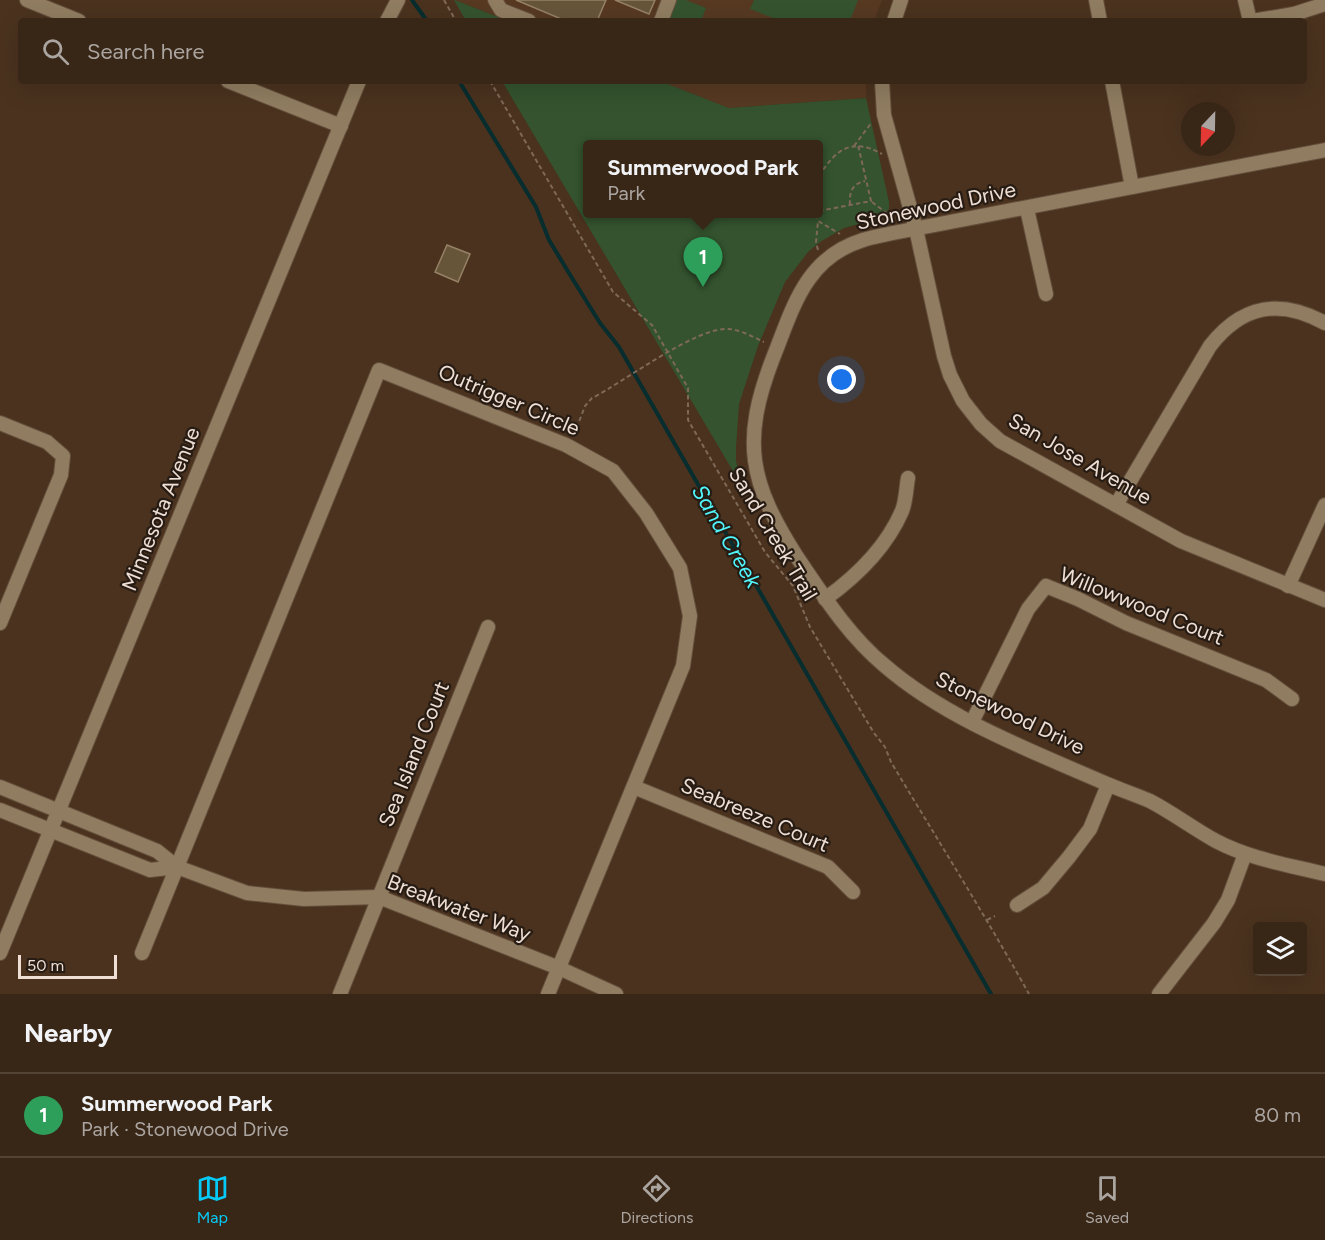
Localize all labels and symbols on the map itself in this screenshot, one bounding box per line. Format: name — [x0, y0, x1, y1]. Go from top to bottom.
north arrow — [1181, 102, 1235, 156]
street label: Stonewood Drive — [854, 176, 1018, 235]
pin: 1 — [684, 238, 722, 287]
street label: Outrigger Circle — [435, 359, 584, 441]
your location — [827, 365, 856, 394]
street label: San Jose Avenue — [1004, 407, 1156, 510]
street label: Minnesota Avenue — [116, 423, 205, 594]
street label: Sand Creek Trail — [723, 463, 823, 605]
water label: Sand Creek — [687, 480, 767, 592]
street label: Willowwood Court — [1056, 561, 1228, 650]
street label: Stonewood Drive — [932, 666, 1089, 759]
street label: Sea Island Court — [373, 678, 454, 830]
street label: Seabreeze Court — [677, 772, 833, 857]
street label: Breakwater Way — [384, 869, 535, 946]
scale bar — [18, 952, 117, 980]

